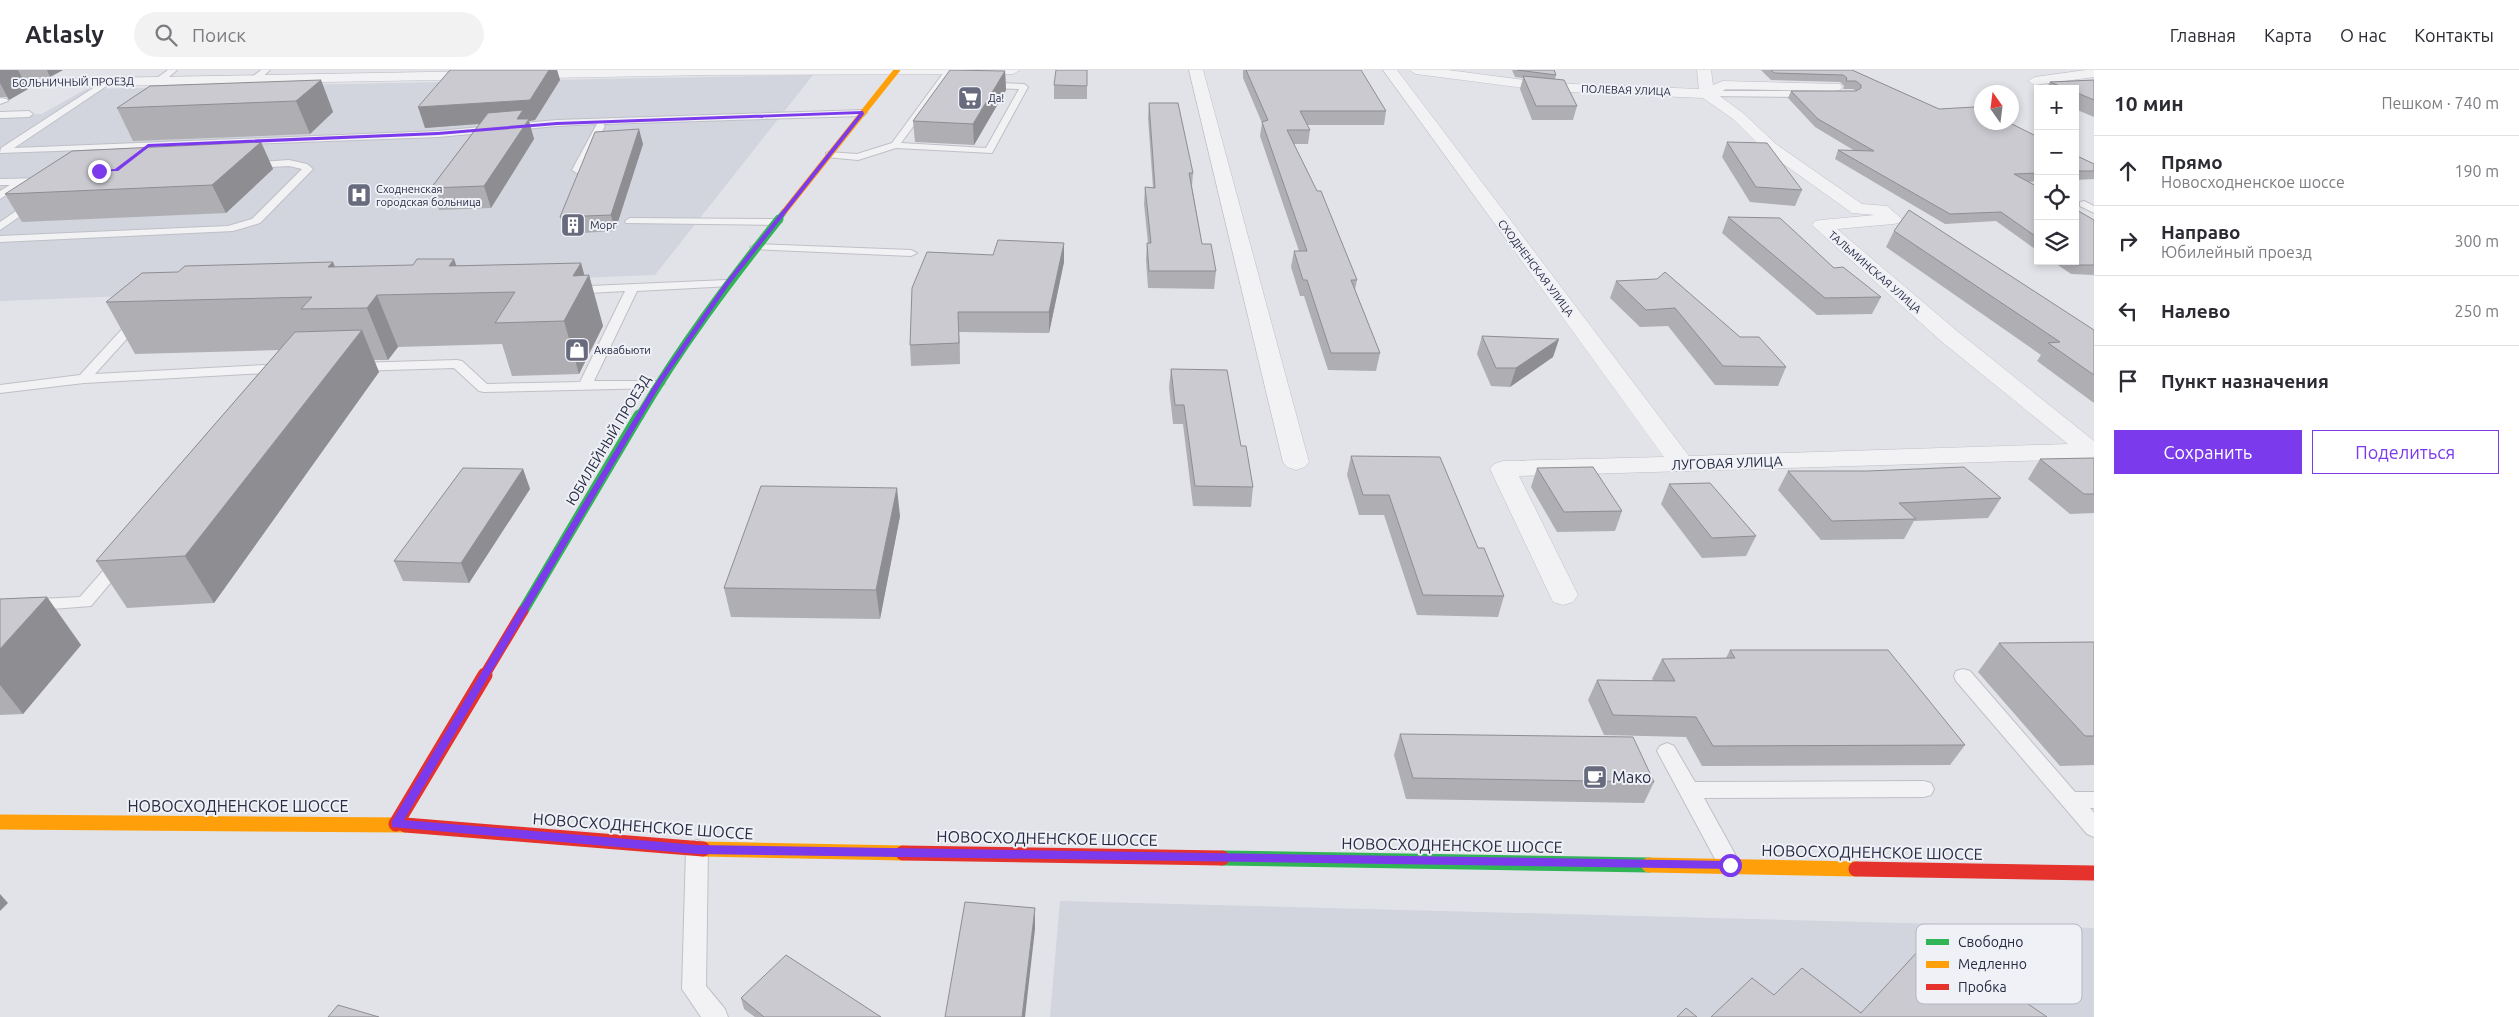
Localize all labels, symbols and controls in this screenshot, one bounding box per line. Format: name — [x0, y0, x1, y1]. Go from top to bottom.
search box — [134, 12, 484, 57]
text: Atlasly — [25, 21, 104, 48]
icon: search — [152, 21, 180, 49]
text: Поиск — [192, 24, 246, 46]
text: Главная — [2170, 25, 2236, 45]
text: Карта — [2264, 25, 2312, 45]
text: О нас — [2340, 25, 2386, 45]
text: Контакты — [2414, 25, 2494, 45]
street label: БОЛЬНИЧНЫЙ ПРОЕЗД — [12, 75, 134, 89]
street label: ПОЛЕВАЯ УЛИЦА — [1581, 82, 1672, 98]
supermarket icon: Да! — [957, 85, 983, 111]
north arrow — [1974, 85, 2019, 130]
map controls — [2034, 85, 2079, 265]
button: + — [2034, 85, 2079, 130]
text: 10 мин — [2114, 91, 2184, 115]
place label: Да! — [988, 92, 1004, 104]
text: Пешком · 740 m — [2381, 94, 2499, 112]
button: − — [2034, 130, 2079, 175]
text: Прямо — [2161, 151, 2223, 173]
icon: ahead — [2114, 157, 2142, 185]
route end — [88, 160, 111, 183]
text: 190 m — [2454, 162, 2499, 180]
text: Новосходненское шоссе — [2161, 173, 2345, 191]
button: locate — [2034, 175, 2079, 220]
hospital icon: Сходненская городская больница — [346, 182, 372, 208]
place label: Сходненская городская больница — [376, 183, 481, 208]
building icon: Морг — [560, 212, 586, 238]
street label: СХОДНЕНСКАЯ УЛИЦА — [1496, 217, 1577, 319]
place label: Морг — [590, 219, 617, 231]
button: layers — [2034, 220, 2079, 265]
text: Направо — [2161, 221, 2241, 243]
icon: right — [2114, 227, 2142, 255]
street label: ТАЛЬМИНСКАЯ УЛИЦА — [1826, 228, 1924, 316]
text: 300 m — [2454, 232, 2499, 250]
text: Юбилейный проезд — [2161, 243, 2312, 261]
icon: left — [2114, 297, 2142, 325]
text: Налево — [2161, 300, 2230, 322]
text: 250 m — [2454, 302, 2499, 320]
shop icon: Аквабьюти — [564, 337, 590, 363]
place label: Аквабьюти — [594, 344, 651, 356]
icon: arrive — [2114, 367, 2142, 395]
text: Пункт назначения — [2161, 370, 2329, 392]
street label: ЮБИЛЕЙНЫЙ ПРОЕЗД — [562, 371, 653, 508]
button: Сохранить — [2114, 430, 2302, 474]
button: Поделиться — [2312, 430, 2499, 474]
street label: ЛУГОВАЯ УЛИЦА — [1671, 453, 1783, 473]
cafe icon: Мако — [1582, 764, 1608, 790]
place label: Мако — [1612, 768, 1651, 786]
street label: НОВОСХОДНЕНСКОЕ ШОССЕ — [127, 797, 349, 815]
street label: НОВОСХОДНЕНСКОЕ ШОССЕ — [532, 809, 754, 843]
street label: НОВОСХОДНЕНСКОЕ ШОССЕ — [936, 827, 1158, 849]
street label: НОВОСХОДНЕНСКОЕ ШОССЕ — [1341, 834, 1563, 856]
street label: НОВОСХОДНЕНСКОЕ ШОССЕ — [1761, 841, 1983, 863]
route start — [1719, 854, 1742, 877]
legend — [1916, 924, 2082, 1004]
text: Свободно — [1958, 934, 2023, 950]
text: Медленно — [1958, 956, 2027, 972]
text: Пробка — [1958, 979, 2007, 995]

